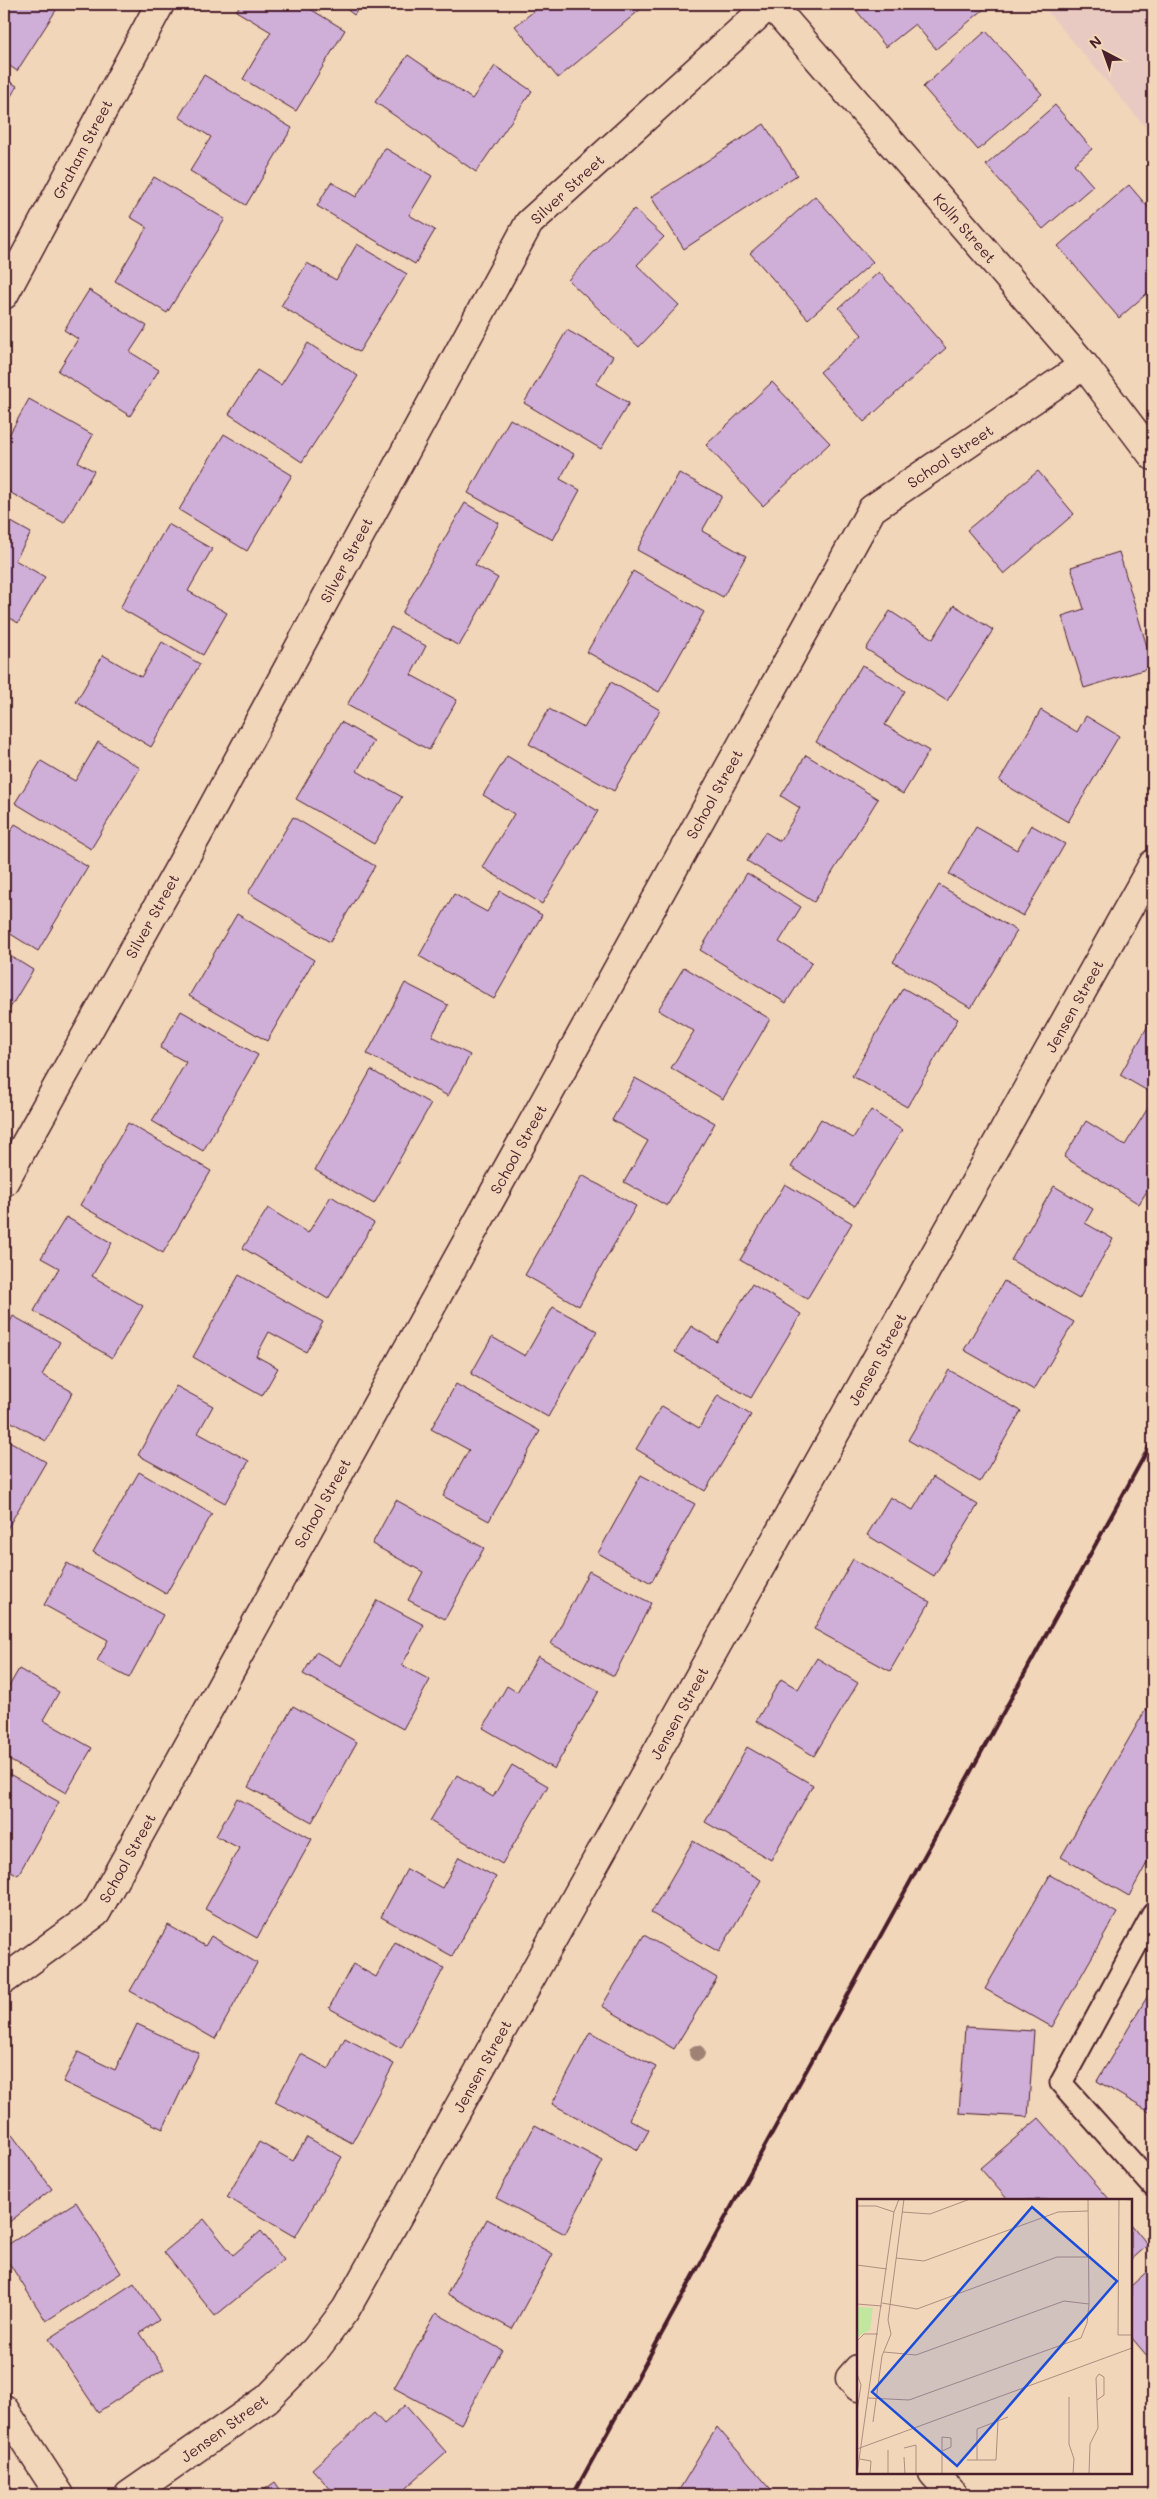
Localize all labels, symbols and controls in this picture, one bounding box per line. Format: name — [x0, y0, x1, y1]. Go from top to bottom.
north arrow — [1080, 28, 1130, 78]
text: N — [1085, 31, 1105, 52]
street label: Graham Street — [47, 96, 117, 202]
street label: Silver Street — [526, 150, 608, 228]
street label: Kolln Street — [929, 189, 1001, 267]
street label: School Street — [903, 420, 997, 492]
street label: Silver Street — [315, 514, 377, 606]
street label: School Street — [681, 745, 747, 843]
street label: Silver Street — [120, 870, 184, 962]
street label: Jensen Street — [1040, 956, 1108, 1056]
street label: School Street — [485, 1100, 551, 1198]
street label: Jensen Street — [843, 1309, 911, 1409]
street label: School Street — [289, 1454, 355, 1552]
street label: Jensen Street — [645, 1663, 713, 1763]
street label: School Street — [94, 1809, 160, 1907]
street label: Jensen Street — [448, 2016, 516, 2116]
inset map — [857, 2199, 1132, 2474]
street label: Jensen Street — [176, 2390, 272, 2466]

